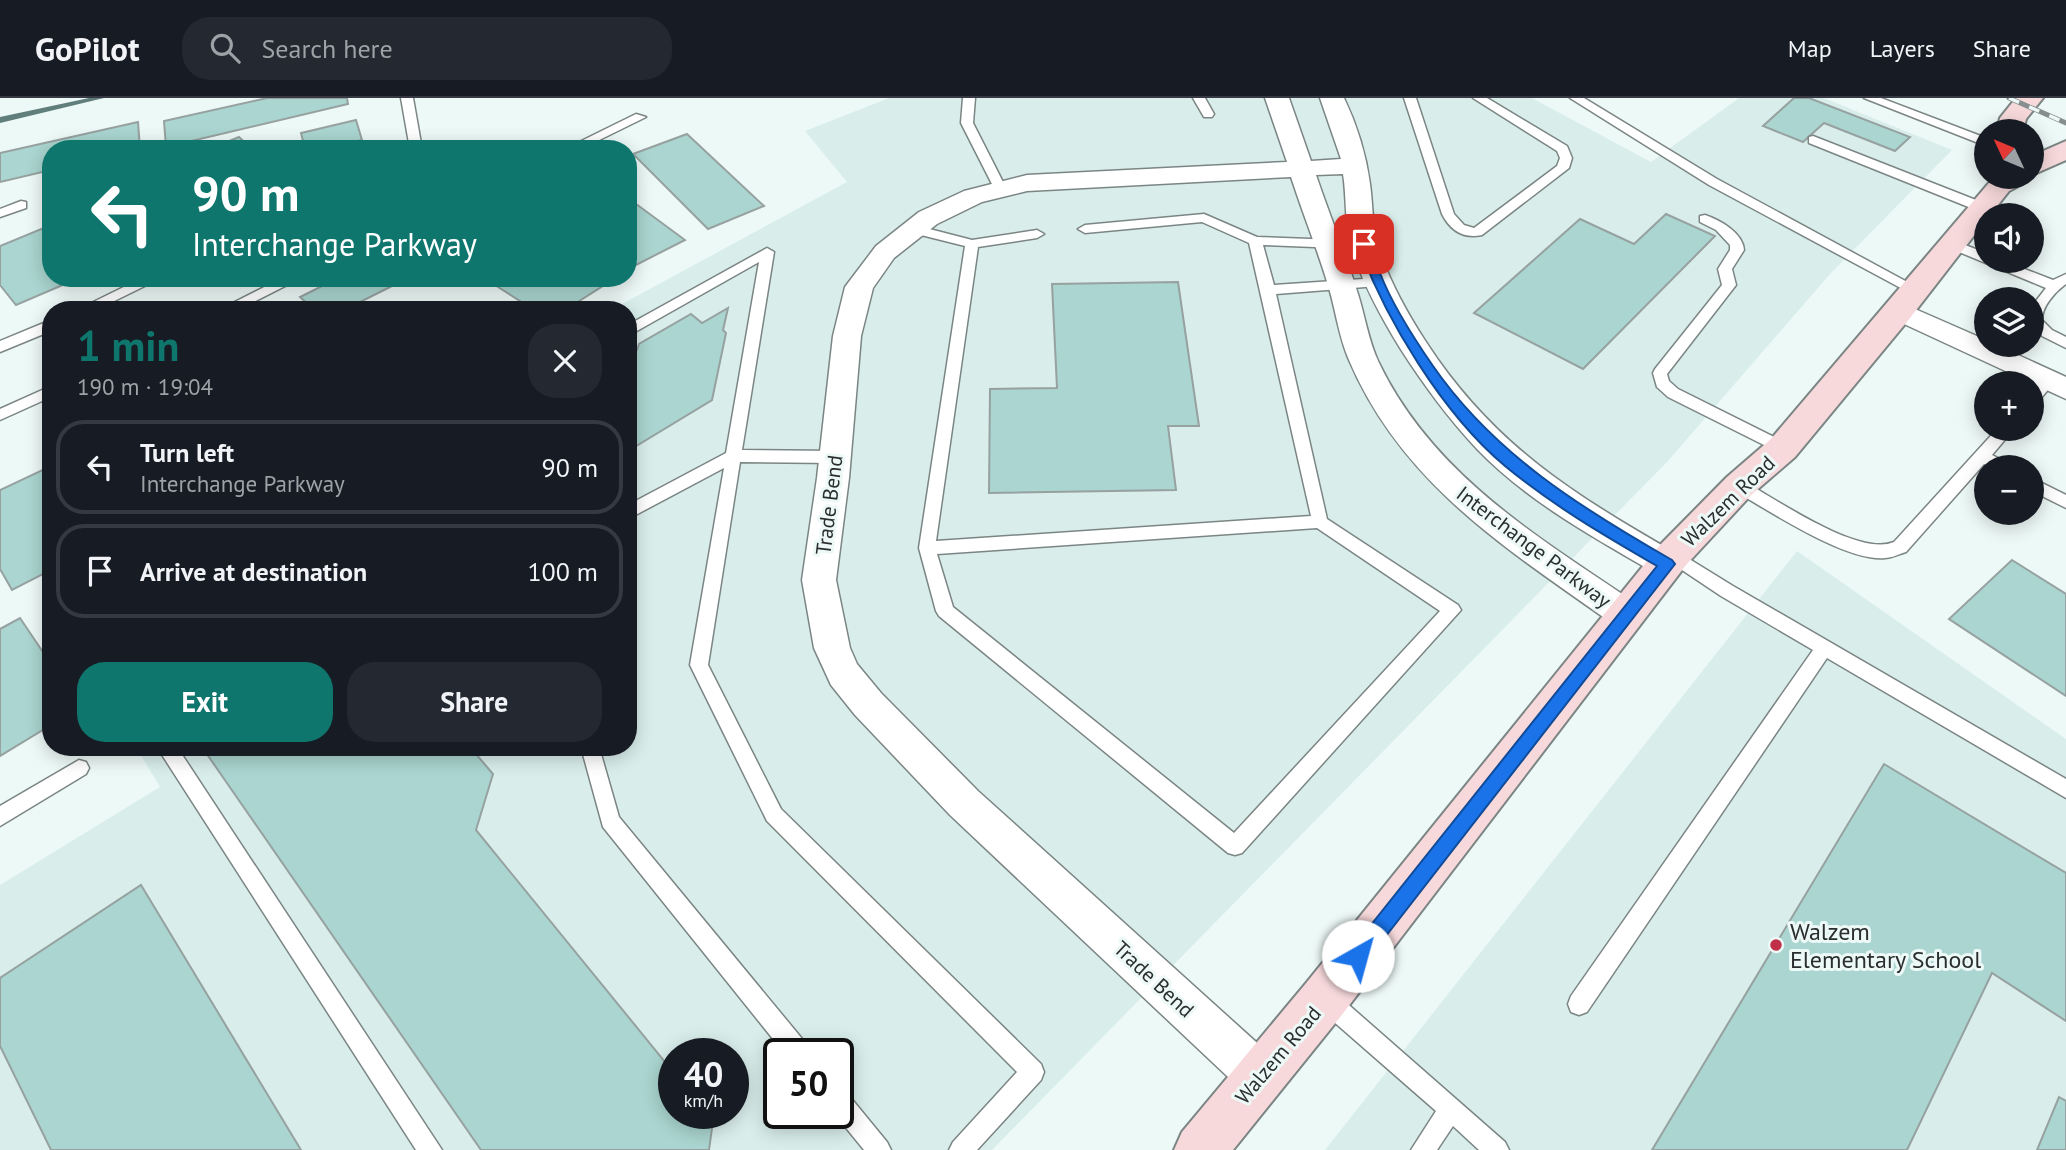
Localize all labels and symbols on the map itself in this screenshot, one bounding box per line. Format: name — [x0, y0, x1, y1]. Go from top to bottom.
north arrow — [1974, 119, 2044, 189]
pin — [1334, 214, 1394, 274]
street label: Walzem Road — [1675, 450, 1781, 552]
street label: Trade Bend — [809, 454, 849, 556]
street label: Interchange Parkway — [1451, 480, 1617, 614]
place label: Walzem Elementary School — [1790, 916, 1981, 975]
position arrow — [1321, 919, 1395, 993]
street label: Trade Bend — [1108, 935, 1200, 1023]
marker: Walzem Elementary School — [1768, 937, 1784, 953]
street label: Walzem Road — [1229, 1000, 1327, 1110]
speed limit sign: 50 — [763, 1038, 854, 1129]

